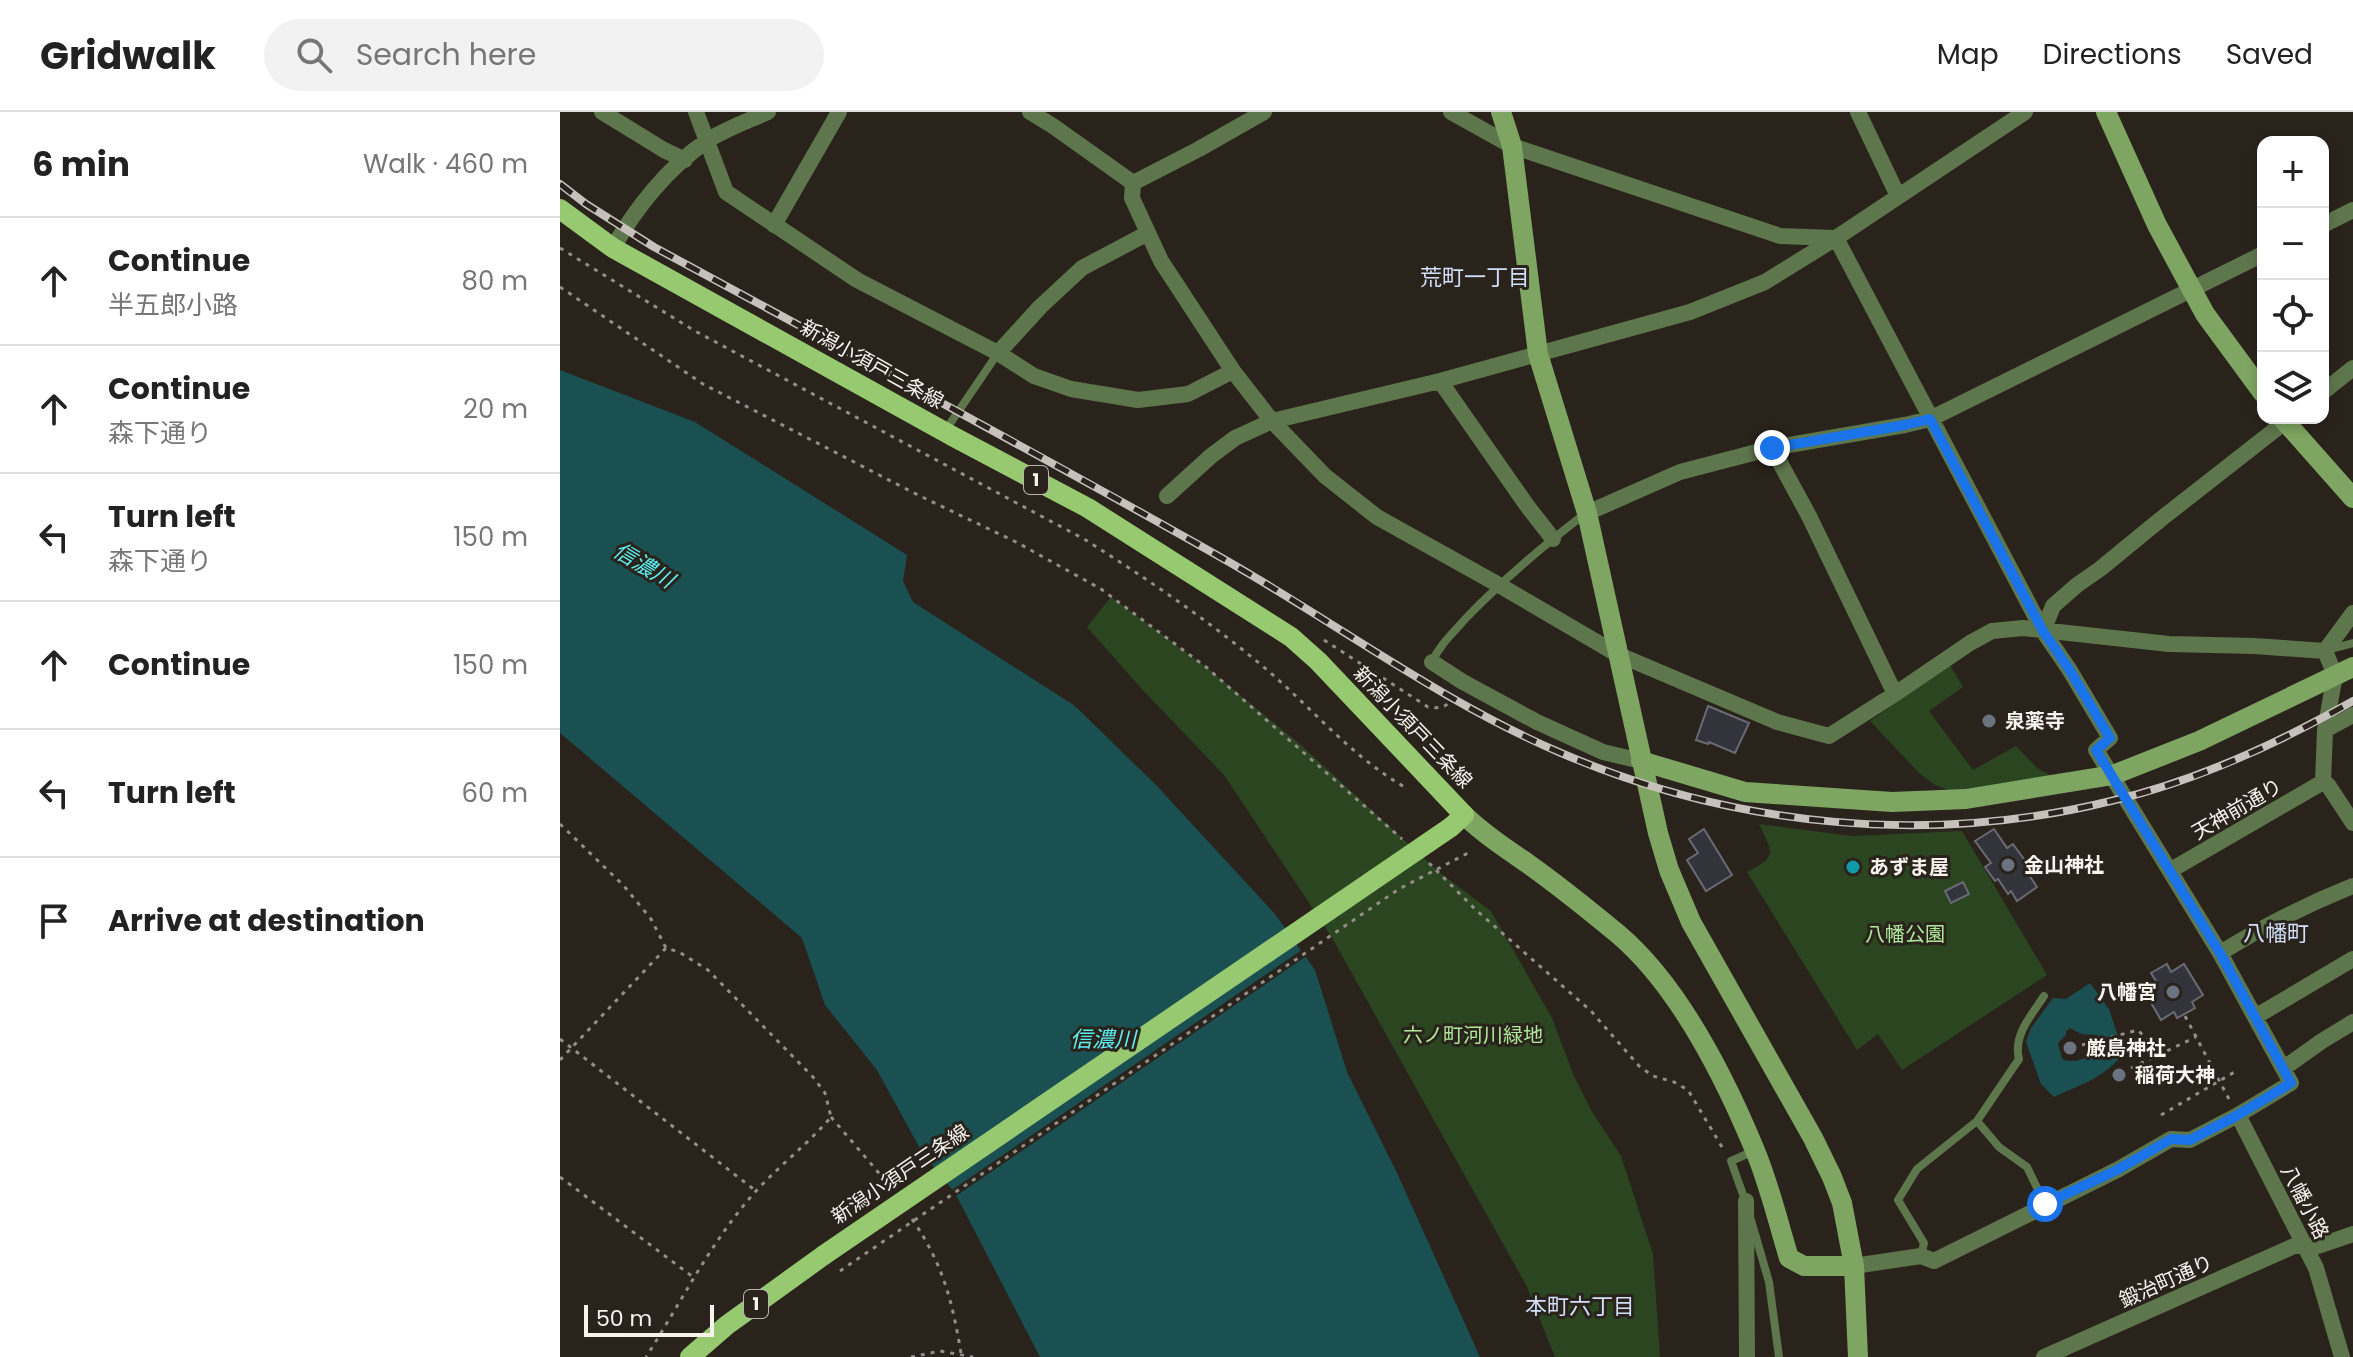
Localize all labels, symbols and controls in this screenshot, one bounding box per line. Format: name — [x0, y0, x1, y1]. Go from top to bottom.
search box — [264, 19, 824, 91]
text: Gridwalk — [40, 29, 216, 82]
icon: search — [292, 33, 336, 77]
text: Search here — [356, 33, 536, 76]
text: Map — [1937, 35, 1999, 74]
text: Directions — [2043, 35, 2182, 74]
text: Saved — [2226, 35, 2313, 74]
map controls — [2257, 136, 2329, 424]
button: + — [2257, 136, 2329, 208]
text: 6 min — [32, 140, 130, 188]
text: Walk · 460 m — [363, 146, 528, 182]
button: − — [2257, 208, 2329, 280]
text: Continue — [108, 239, 250, 282]
icon: ahead — [32, 259, 76, 303]
district label: 荒町一丁目 — [1420, 262, 1530, 293]
text: 80 m — [462, 263, 528, 299]
button: locate — [2257, 280, 2329, 352]
text: 半五郎小路 — [108, 287, 238, 323]
street label: 新潟小須戸三条線 — [795, 313, 949, 415]
button: layers — [2257, 352, 2329, 424]
text: Continue — [108, 367, 250, 410]
icon: ahead — [32, 387, 76, 431]
text: 20 m — [463, 391, 528, 427]
text: 森下通り — [108, 415, 212, 451]
route end — [1754, 430, 1790, 466]
road number: 1 — [1024, 466, 1048, 494]
text: Turn left — [108, 495, 236, 538]
icon: left — [32, 515, 76, 559]
text: 150 m — [453, 519, 528, 555]
water label: 信濃川 — [607, 535, 682, 597]
text: 森下通り — [108, 543, 212, 579]
icon: ahead — [32, 643, 76, 687]
text: Continue — [108, 643, 250, 686]
text: 150 m — [453, 647, 528, 683]
street label: 新潟小須戸三条線 — [1347, 660, 1479, 794]
place label: 泉薬寺 — [2005, 707, 2065, 735]
marker: 泉薬寺 — [1980, 712, 1998, 730]
icon: left — [32, 771, 76, 815]
text: Turn left — [108, 771, 236, 814]
street label: 天神前通り — [2187, 772, 2287, 846]
text: 60 m — [461, 775, 528, 811]
place label: 金山神社 — [2024, 851, 2104, 879]
place label: あずま屋 — [1869, 853, 1949, 881]
marker: 金山神社 — [1999, 856, 2017, 874]
marker: あずま屋 — [1844, 858, 1862, 876]
icon: arrive — [32, 899, 76, 943]
text: Arrive at destination — [108, 899, 425, 942]
district label: 八幡町 — [2243, 918, 2309, 949]
park label: 八幡公園 — [1865, 920, 1945, 948]
place label: 八幡宮 — [2097, 978, 2157, 1006]
marker: 八幡宮 — [2164, 983, 2182, 1001]
park label: 六ノ町河川緑地 — [1403, 1021, 1543, 1049]
water label: 信濃川 — [1070, 1024, 1138, 1055]
place label: 厳島神社 — [2086, 1034, 2166, 1062]
marker: 厳島神社 — [2061, 1039, 2079, 1057]
place label: 稲荷大神 — [2135, 1061, 2215, 1089]
marker: 稲荷大神 — [2110, 1066, 2128, 1084]
street label: 新潟小須戸三条線 — [826, 1118, 974, 1230]
street label: 八幡小路 — [2274, 1160, 2336, 1244]
route start — [2027, 1186, 2063, 1222]
street label: 鍛治町通り — [2115, 1248, 2217, 1314]
road number: 1 — [744, 1290, 768, 1318]
district label: 本町六丁目 — [1525, 1291, 1635, 1322]
scale bar — [584, 1301, 714, 1337]
text: 50 m — [596, 1303, 652, 1334]

